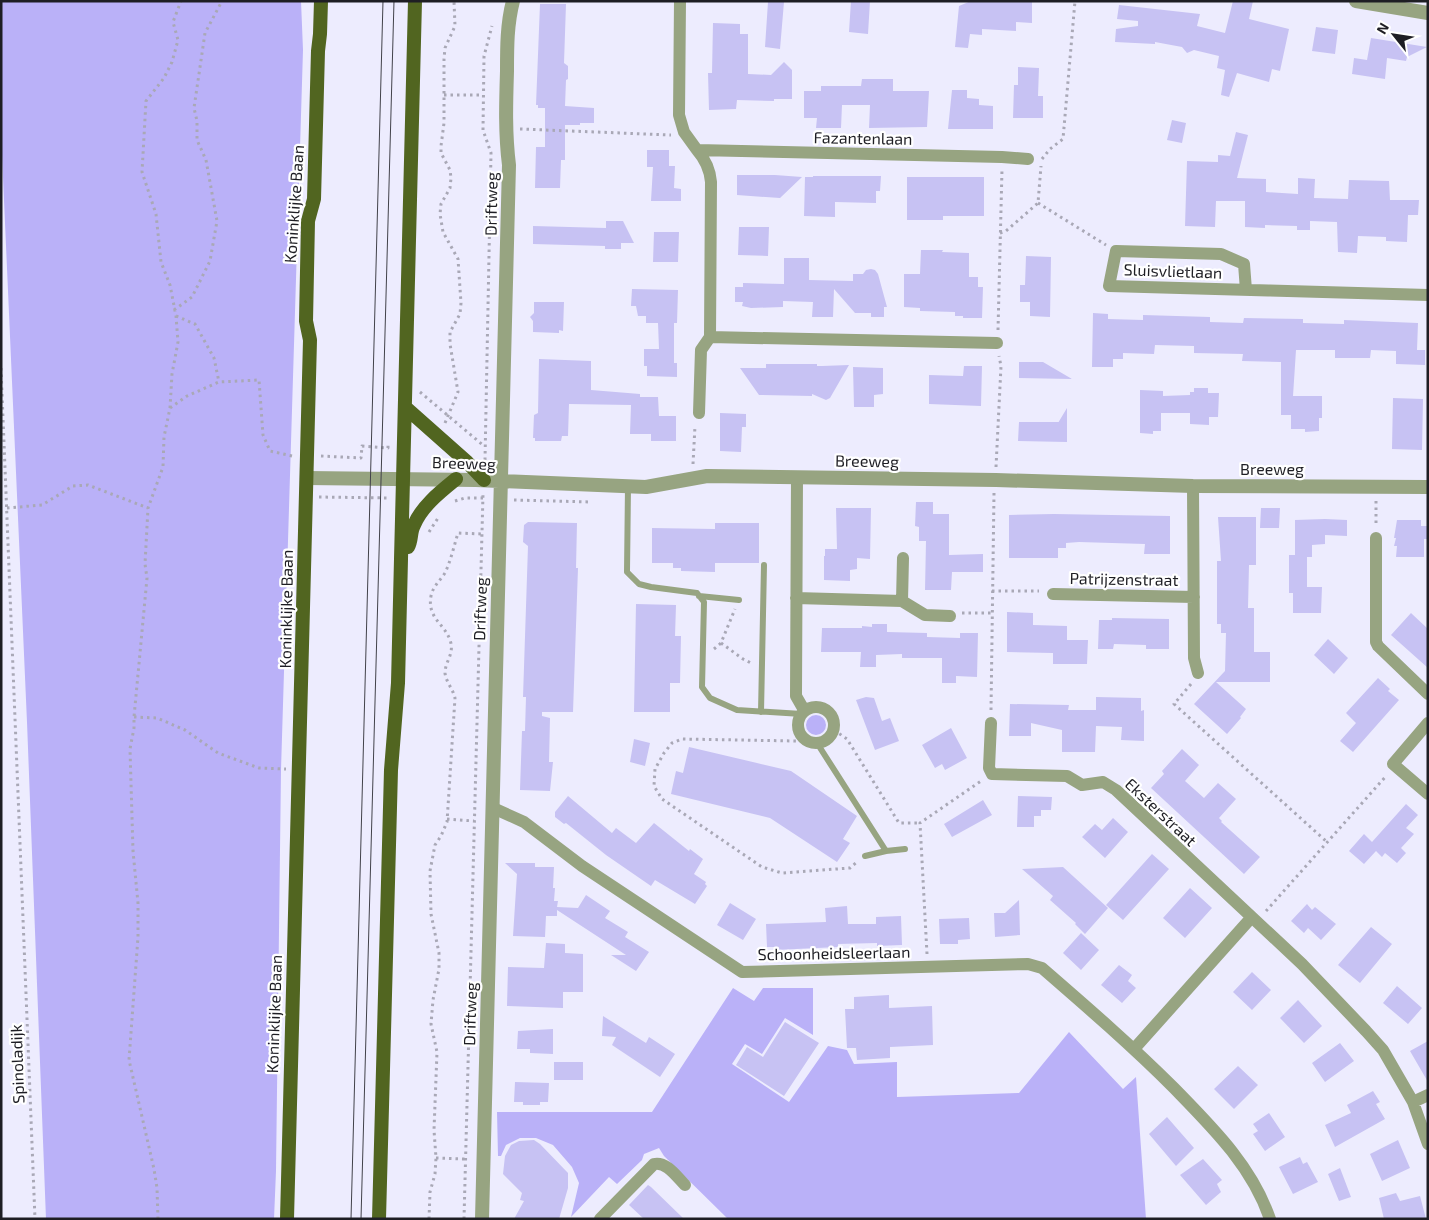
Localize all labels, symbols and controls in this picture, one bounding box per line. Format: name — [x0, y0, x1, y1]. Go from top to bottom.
north arrow — [1369, 10, 1419, 60]
text: N — [1372, 20, 1392, 37]
street label: Fazantenlaan — [813, 127, 913, 148]
street label: Koninklijke Baan — [280, 144, 308, 264]
street label: Driftweg — [480, 172, 501, 236]
street label: Sluisvlietlaan — [1124, 259, 1223, 282]
street label: Breeweg — [835, 450, 899, 471]
street label: Breeweg — [432, 452, 496, 473]
street label: Breeweg — [1240, 459, 1304, 478]
street label: Koninklijke Baan — [275, 550, 297, 668]
street label: Patrijzenstraat — [1069, 568, 1179, 590]
street label: Driftweg — [469, 577, 490, 641]
street label: Eksterstraat — [1122, 774, 1201, 849]
street label: Schoonheidsleerlaan — [757, 942, 910, 963]
street label: Koninklijke Baan — [262, 954, 286, 1074]
street label: Driftweg — [459, 982, 480, 1046]
street label: Spinoladijk — [6, 1024, 28, 1104]

